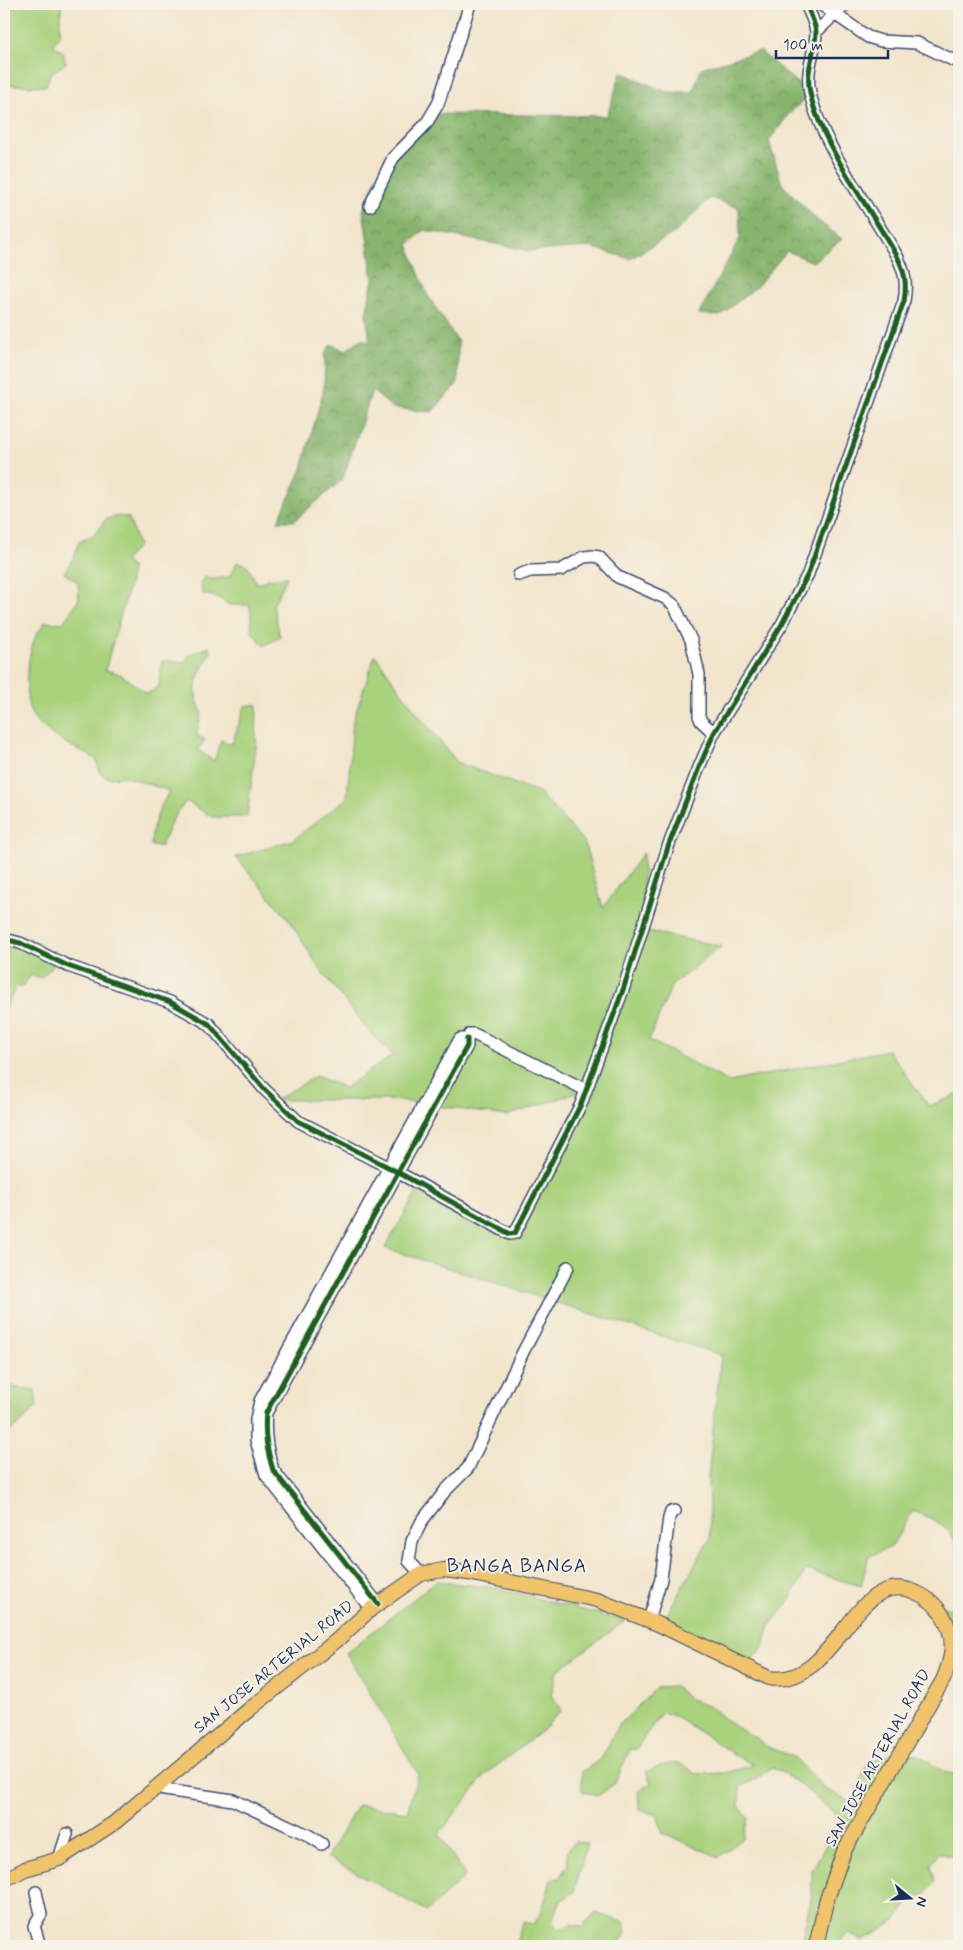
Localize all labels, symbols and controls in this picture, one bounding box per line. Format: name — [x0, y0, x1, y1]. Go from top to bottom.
scale bar — [776, 28, 888, 60]
text: 100 m — [783, 36, 823, 56]
district label: BANGA BANGA — [447, 1554, 587, 1579]
street label: SAN JOSE ARTERIAL ROAD — [190, 1596, 358, 1738]
street label: SAN JOSE ARTERIAL ROAD — [820, 1665, 936, 1851]
north arrow — [886, 1872, 936, 1922]
text: N — [911, 1894, 931, 1909]

